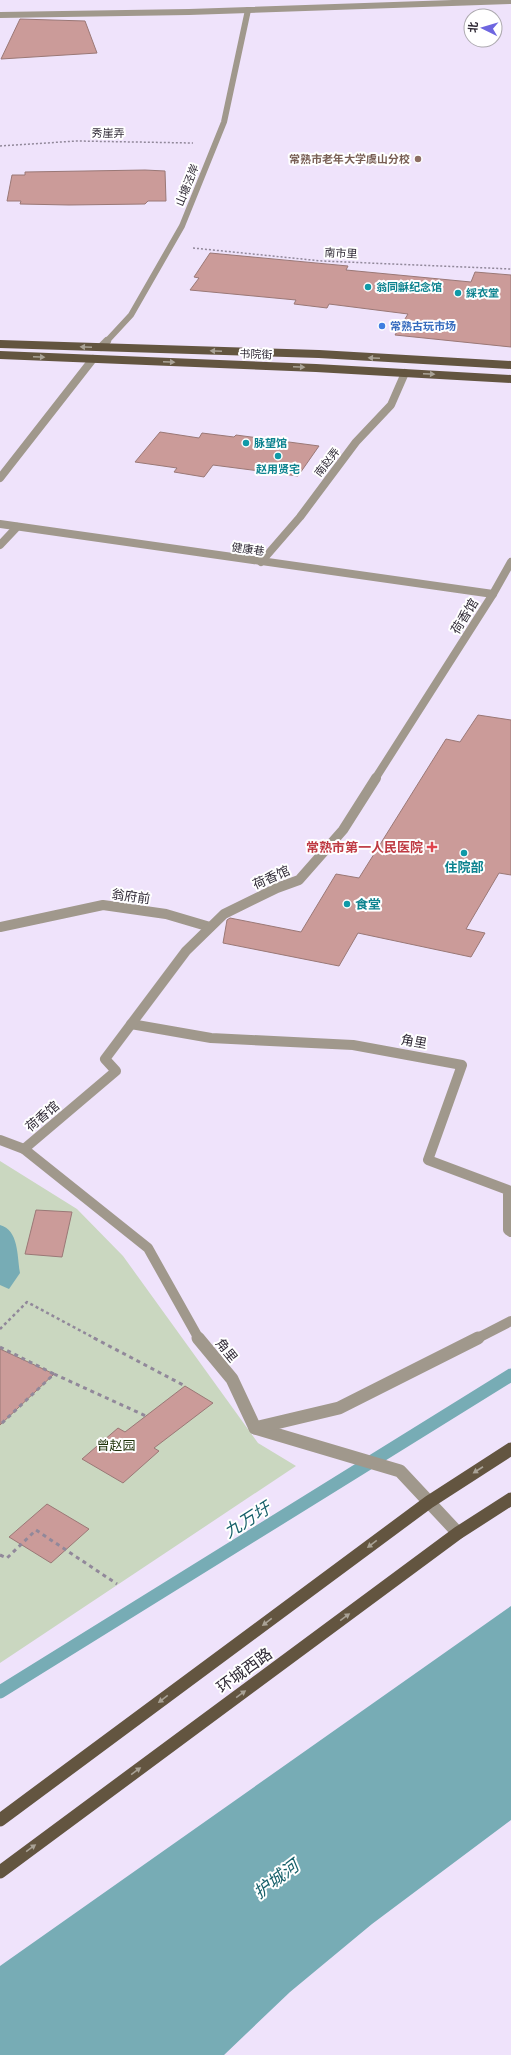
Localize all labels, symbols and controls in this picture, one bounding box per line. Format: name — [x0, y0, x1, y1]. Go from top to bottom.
north arrow — [463, 8, 503, 48]
text: 北 — [465, 21, 480, 33]
street label: 秀崖弄 — [91, 125, 125, 140]
place label: 常熟市老年大学虞山分校 — [289, 151, 410, 166]
marker: 常熟市老年大学虞山分校 — [413, 154, 423, 164]
street label: 山塘泾岸 — [171, 162, 202, 208]
street label: 南市里 — [324, 244, 358, 261]
place label: 翁同龢纪念馆 — [376, 279, 442, 294]
marker: 翁同龢纪念馆 — [363, 282, 373, 292]
place label: 綵衣堂 — [466, 285, 499, 300]
marker: 綵衣堂 — [453, 288, 463, 298]
place label: 常熟古玩市场 — [390, 318, 456, 333]
marker: 常熟古玩市场 — [377, 321, 387, 331]
one-way arrow — [80, 343, 92, 350]
street label: 书院街 — [239, 345, 273, 362]
one-way arrow — [209, 348, 222, 354]
one-way arrow — [33, 354, 46, 360]
one-way arrow — [368, 354, 380, 361]
one-way arrow — [163, 359, 176, 365]
one-way arrow — [293, 364, 306, 370]
one-way arrow — [423, 371, 436, 377]
place label: 脉望馆 — [254, 435, 287, 450]
marker: 脉望馆 — [241, 438, 251, 448]
street label: 南赵弄 — [311, 444, 343, 479]
marker: 赵用贤宅 — [273, 451, 283, 461]
place label: 赵用贤宅 — [256, 461, 300, 476]
street label: 健康巷 — [231, 539, 265, 558]
street label: 荷香馆 — [446, 595, 482, 637]
place label: 常熟市第一人民医院 — [306, 838, 423, 856]
marker: 常熟市第一人民医院 — [426, 841, 438, 853]
marker: 住院部 — [459, 848, 469, 858]
place label: 住院部 — [444, 858, 484, 876]
street label: 荷香馆 — [250, 861, 292, 893]
street label: 翁府前 — [110, 884, 152, 908]
place label: 食堂 — [355, 895, 381, 913]
marker: 食堂 — [342, 899, 352, 909]
street label: 角里 — [400, 1030, 428, 1052]
street label: 荷香馆 — [21, 1097, 63, 1135]
street label: 角里 — [212, 1334, 242, 1366]
park label: 曾赵园 — [96, 1436, 136, 1454]
one-way arrow — [473, 1466, 483, 1474]
water label: 九万圩 — [219, 1495, 277, 1543]
one-way arrow — [366, 1540, 377, 1548]
one-way arrow — [340, 1613, 350, 1621]
one-way arrow — [262, 1618, 273, 1626]
street label: 环城西路 — [212, 1642, 276, 1698]
one-way arrow — [235, 1690, 246, 1698]
one-way arrow — [157, 1695, 168, 1703]
one-way arrow — [131, 1767, 141, 1775]
one-way arrow — [26, 1844, 37, 1853]
water label: 护城河 — [248, 1852, 305, 1903]

